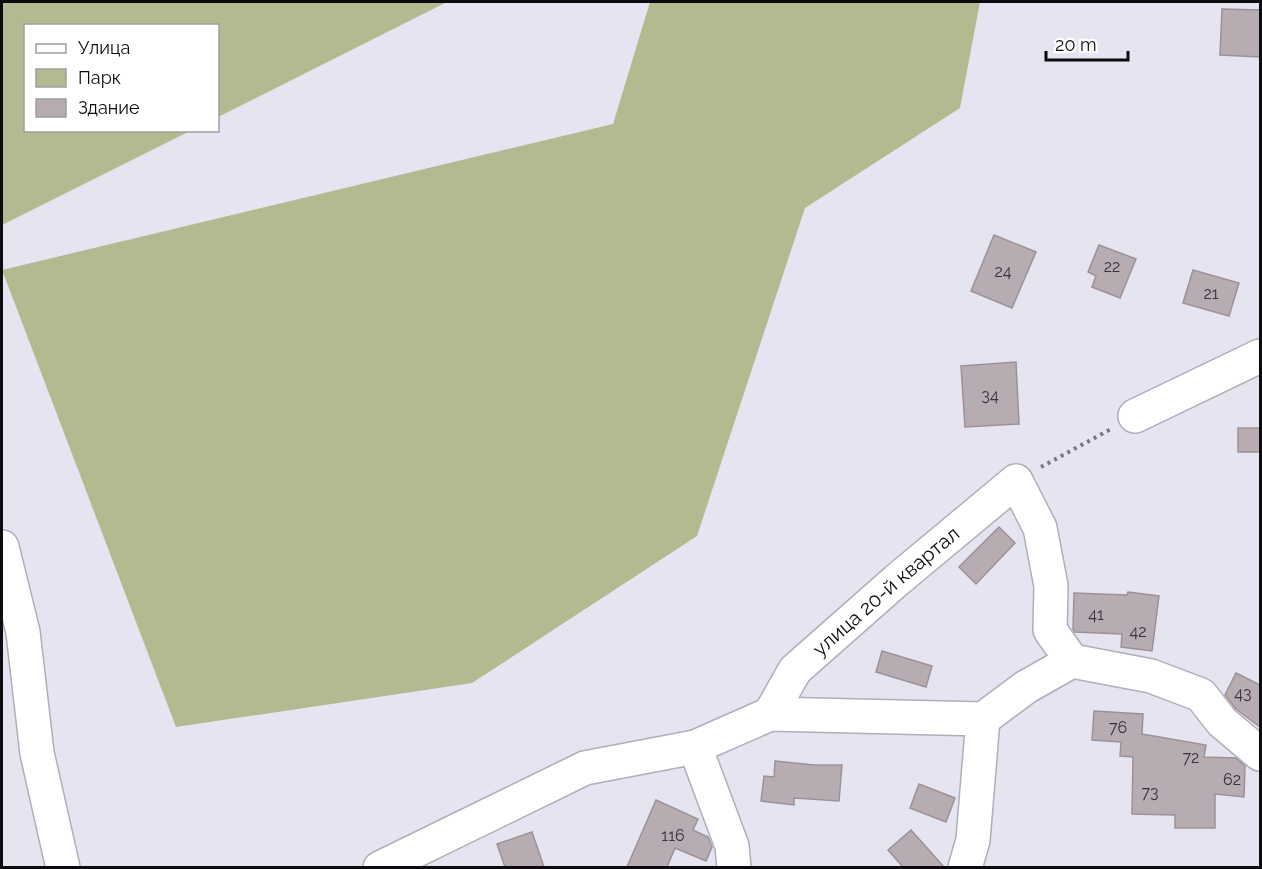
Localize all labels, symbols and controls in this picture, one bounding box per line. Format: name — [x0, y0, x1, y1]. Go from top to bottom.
legend — [24, 24, 219, 132]
scale bar — [1046, 24, 1128, 62]
text: 20 m — [1055, 34, 1097, 55]
text: Улица — [78, 37, 130, 58]
text: Парк — [78, 67, 121, 88]
text: Здание — [78, 97, 140, 118]
house number: 22 — [1104, 257, 1120, 276]
house number: 24 — [994, 262, 1012, 281]
house number: 21 — [1203, 284, 1219, 303]
house number: 34 — [981, 386, 999, 405]
street label: улица 20-й квартал — [808, 521, 964, 661]
house number: 41 — [1088, 605, 1104, 624]
house number: 42 — [1129, 622, 1147, 641]
house number: 43 — [1234, 684, 1252, 703]
house number: 76 — [1109, 718, 1127, 737]
house number: 72 — [1183, 748, 1199, 767]
house number: 62 — [1223, 770, 1241, 789]
house number: 73 — [1141, 783, 1159, 802]
house number: 116 — [661, 826, 685, 845]

